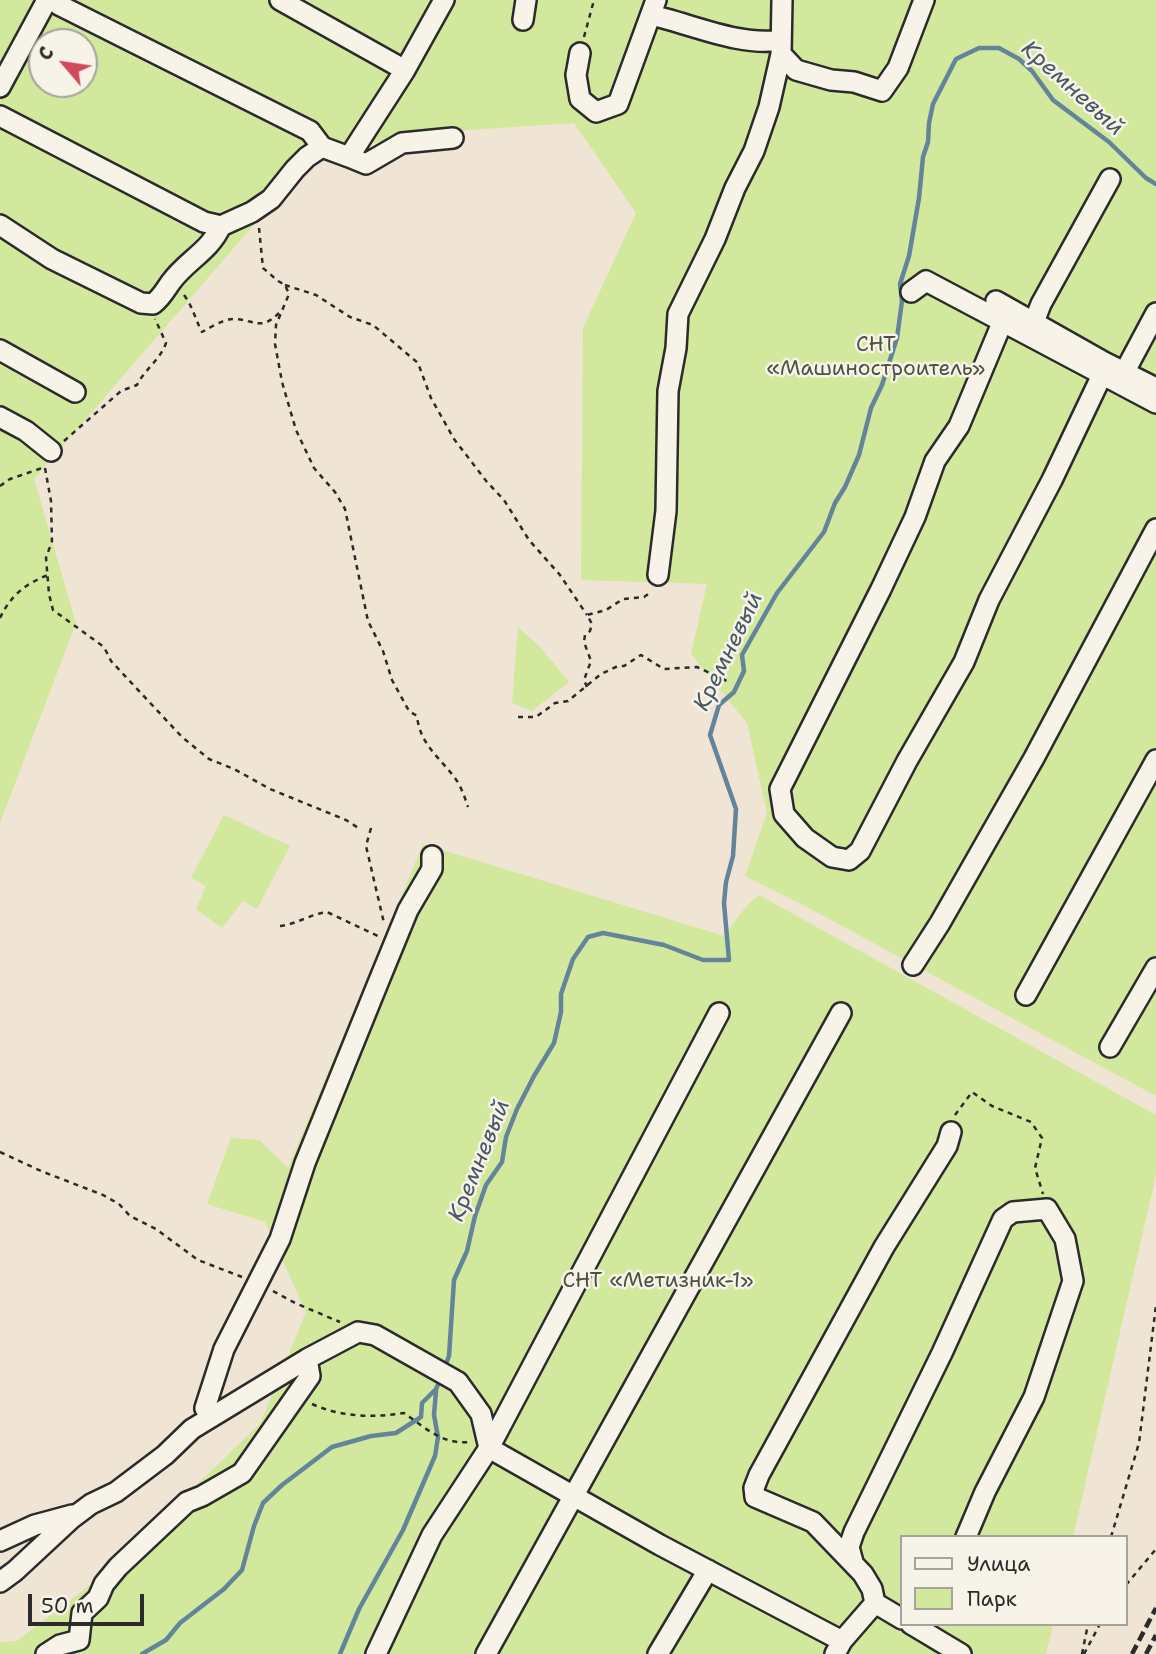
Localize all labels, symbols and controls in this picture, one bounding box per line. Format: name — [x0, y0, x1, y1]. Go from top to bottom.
north arrow — [28, 28, 98, 98]
water label: Кремневый — [1015, 36, 1129, 142]
text: С — [32, 42, 60, 65]
park label: СНТ «Машиностроитель» — [767, 333, 985, 383]
water label: Кремневый — [688, 588, 770, 716]
water label: Кремневый — [443, 1096, 517, 1226]
park label: СНТ «Метизник-1» — [563, 1269, 753, 1295]
legend — [900, 1535, 1128, 1626]
text: Улица — [967, 1550, 1030, 1578]
scale bar — [32, 1580, 147, 1624]
text: Парк — [967, 1585, 1017, 1613]
text: 50 m — [41, 1592, 94, 1620]

